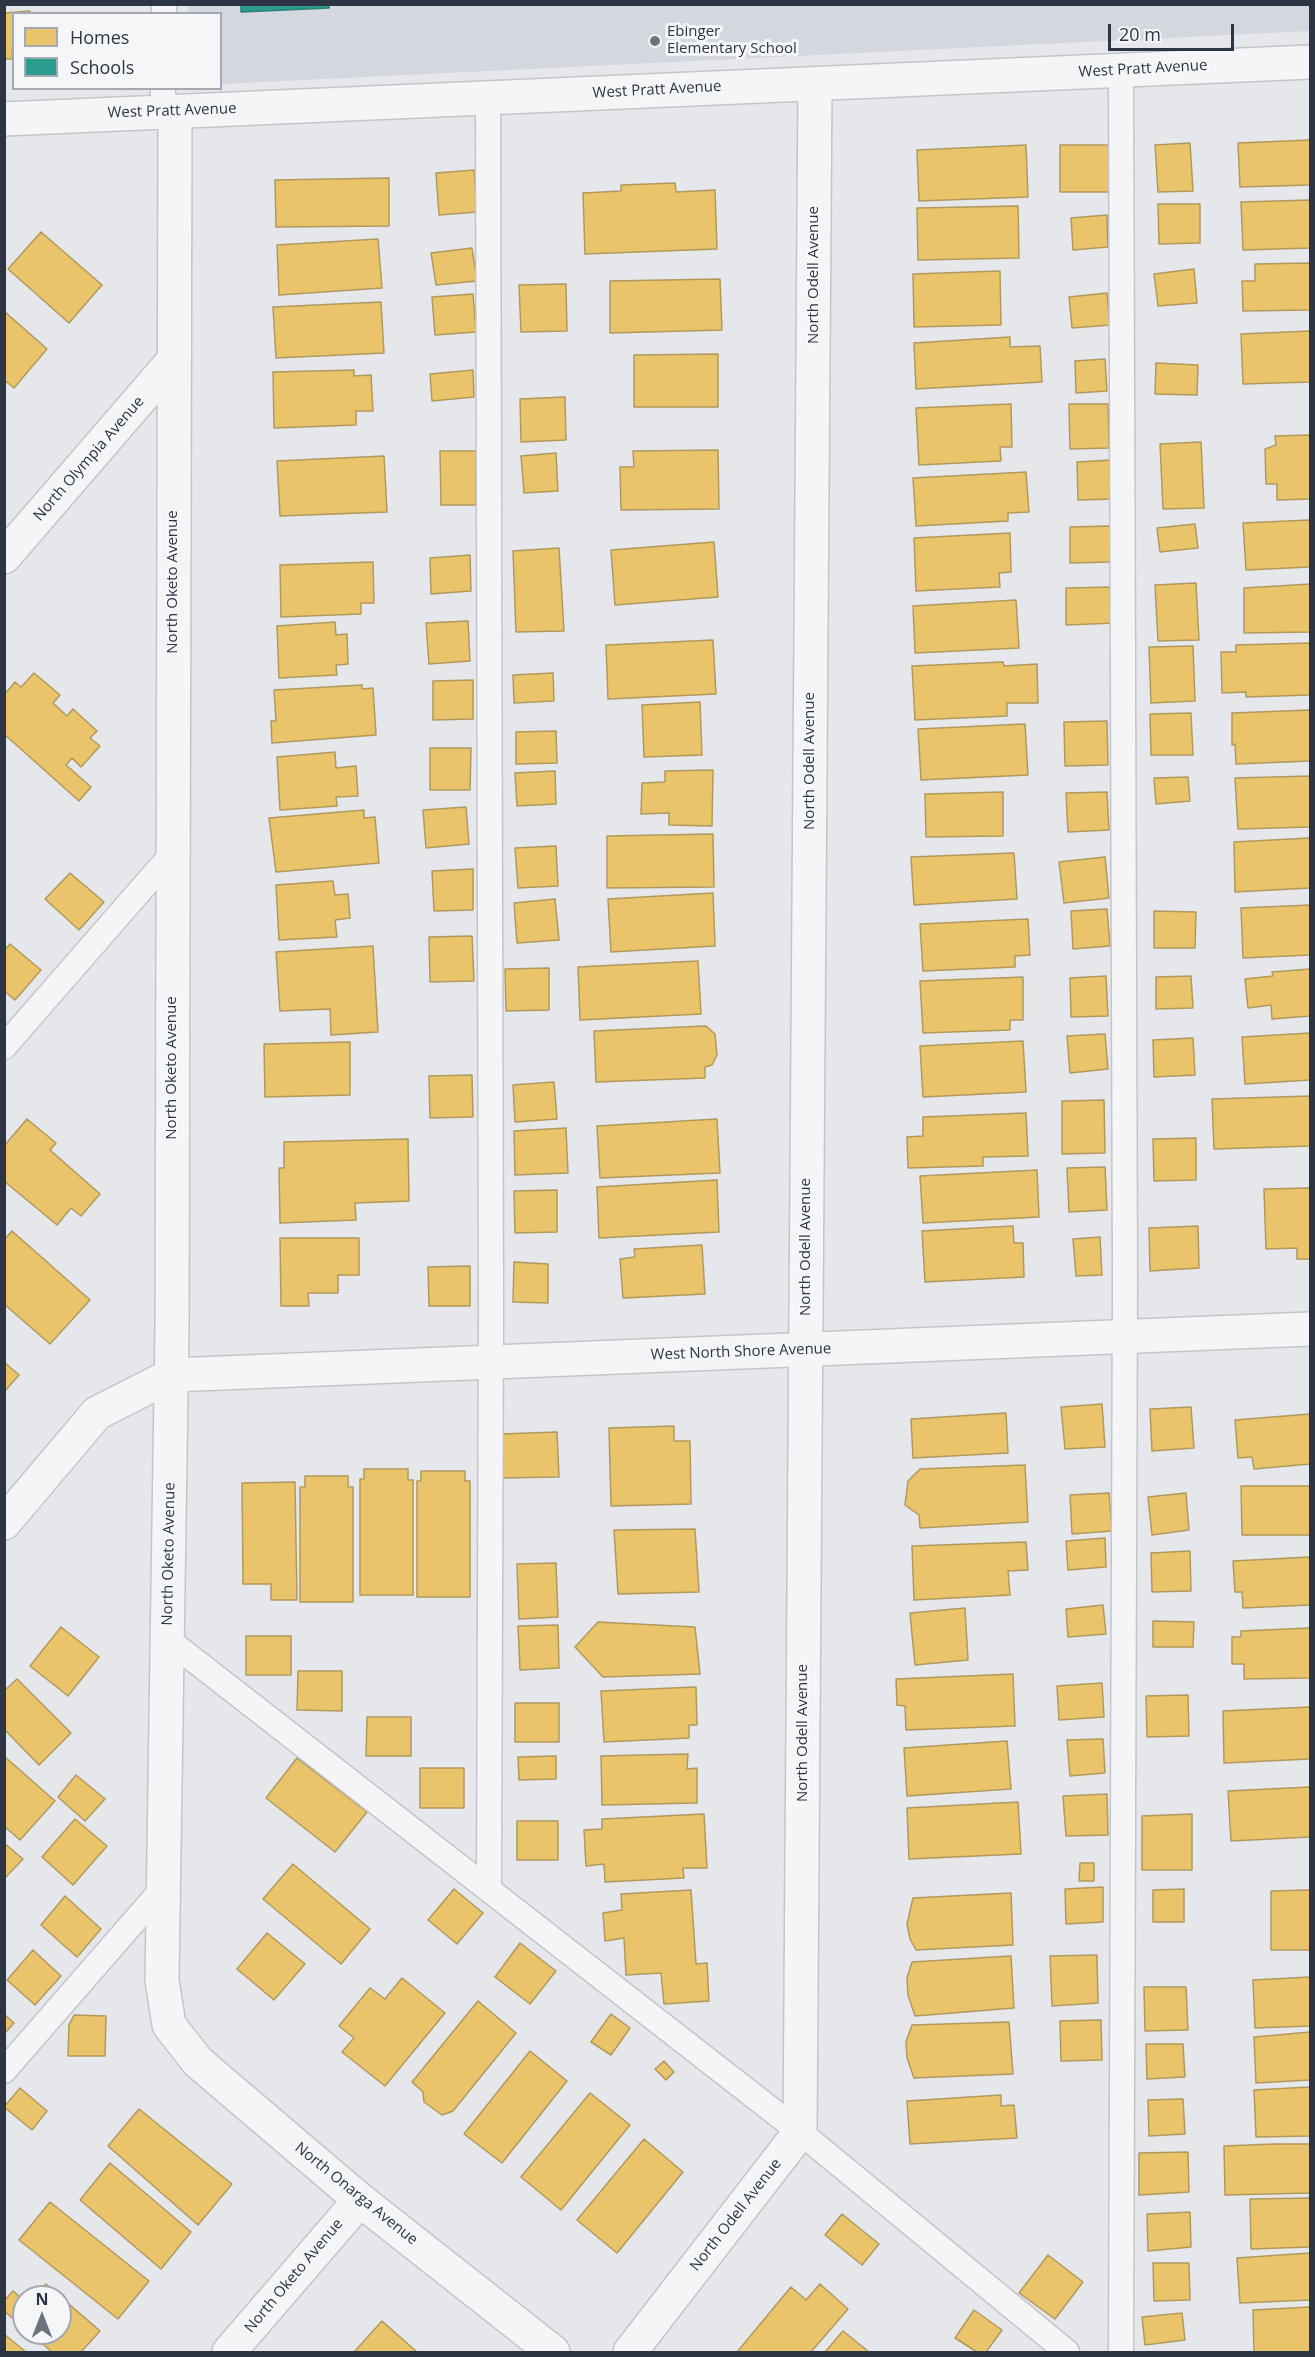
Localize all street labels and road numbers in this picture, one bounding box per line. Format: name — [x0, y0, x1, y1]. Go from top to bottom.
street label: West Pratt Avenue — [1078, 57, 1208, 81]
street label: West Pratt Avenue — [592, 78, 722, 102]
street label: West Pratt Avenue — [107, 100, 237, 122]
street label: North Odell Avenue — [805, 206, 823, 344]
street label: North Olympia Avenue — [30, 393, 148, 525]
street label: North Oketo Avenue — [164, 510, 182, 654]
street label: North Odell Avenue — [801, 692, 819, 830]
street label: North Oketo Avenue — [163, 996, 181, 1140]
street label: North Odell Avenue — [797, 1178, 815, 1316]
street label: West North Shore Avenue — [650, 1340, 832, 1364]
street label: North Oketo Avenue — [159, 1482, 179, 1626]
street label: North Odell Avenue — [794, 1664, 812, 1802]
street label: North Onarga Avenue — [291, 2139, 421, 2249]
street label: North Odell Avenue — [686, 2155, 786, 2275]
street label: North Oketo Avenue — [241, 2215, 347, 2337]

